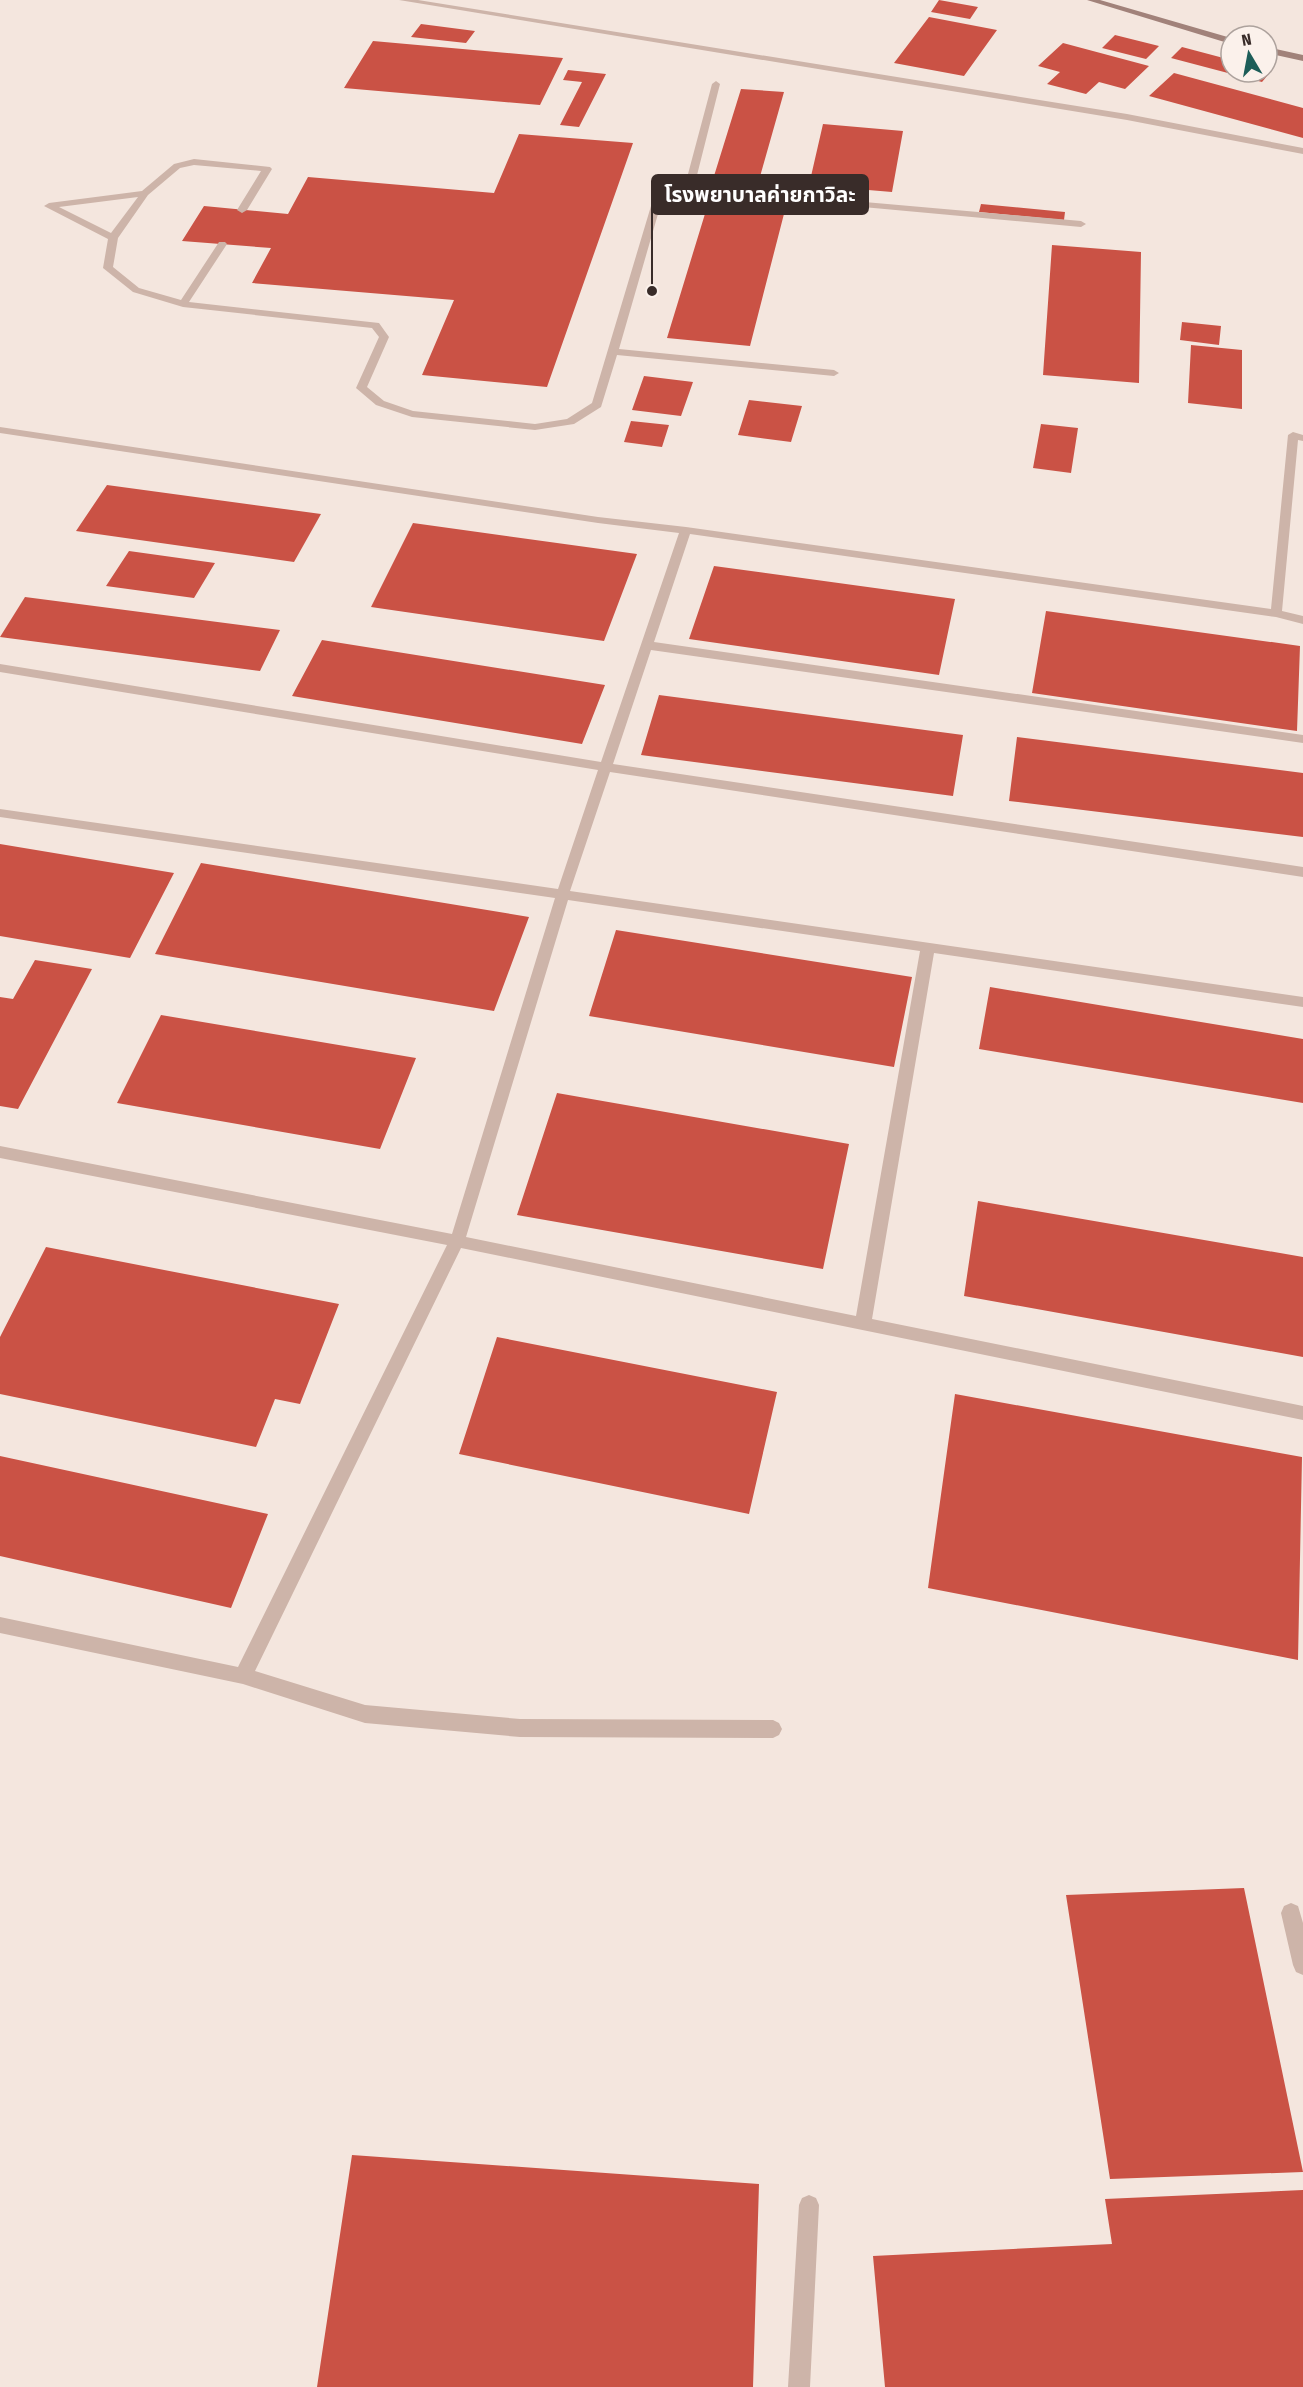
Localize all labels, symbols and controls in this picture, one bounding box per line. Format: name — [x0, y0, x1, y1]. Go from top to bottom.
north arrow — [1219, 24, 1279, 84]
text: N — [1240, 30, 1253, 50]
callout: โรงพยาบาลค่ายกาวิละ — [652, 175, 868, 214]
text: โรงพยาบาลค่ายกาวิละ — [664, 182, 856, 208]

